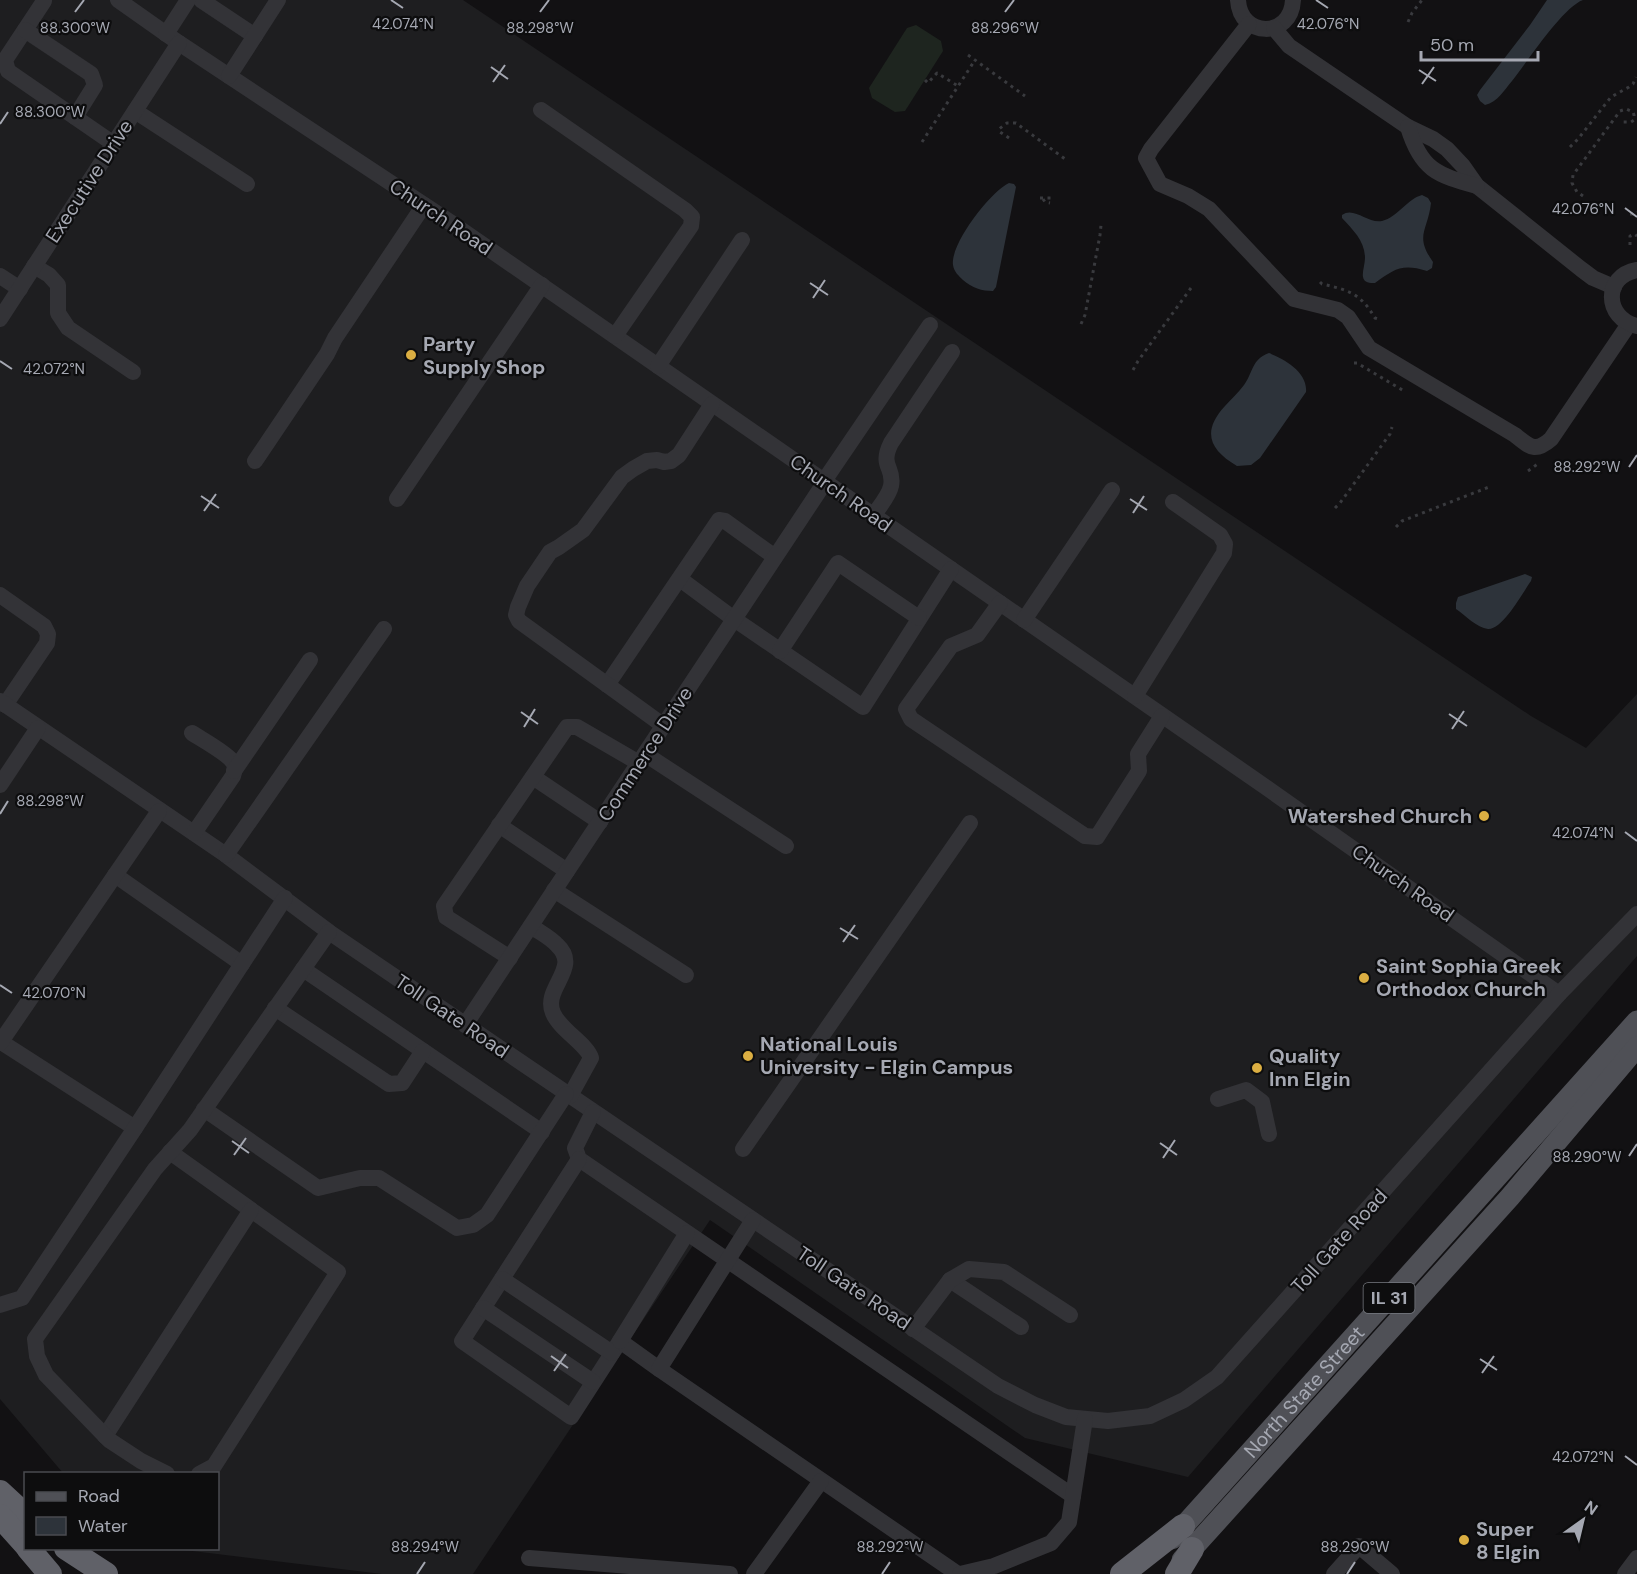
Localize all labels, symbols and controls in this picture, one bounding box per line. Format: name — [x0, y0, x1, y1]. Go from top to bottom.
text: 42.074°N — [372, 14, 434, 34]
text: 42.076°N — [1297, 14, 1359, 34]
text: 88.300°W — [40, 18, 111, 38]
text: 88.298°W — [506, 18, 574, 38]
text: 88.296°W — [971, 18, 1040, 38]
scale bar — [1421, 24, 1538, 62]
text: 50 m — [1430, 33, 1474, 57]
text: 88.300°W — [15, 102, 86, 122]
street label: Executive Drive — [39, 114, 139, 248]
street label: Church Road — [384, 173, 498, 261]
text: 42.076°N — [1552, 199, 1614, 219]
place label: Party Supply Shop — [423, 331, 545, 380]
marker: Party Supply Shop — [404, 348, 418, 362]
text: 42.072°N — [23, 359, 85, 379]
street label: Church Road — [785, 448, 897, 538]
text: 88.292°W — [1553, 457, 1621, 477]
street label: Commerce Drive — [592, 682, 698, 826]
text: 88.298°W — [16, 791, 84, 811]
place label: Watershed Church — [1288, 803, 1472, 829]
marker: Watershed Church — [1477, 809, 1491, 823]
text: 42.074°N — [1552, 823, 1614, 843]
street label: Church Road — [1347, 838, 1459, 928]
place label: Saint Sophia Greek Orthodox Church — [1376, 953, 1562, 1002]
street label: Toll Gate Road — [390, 968, 514, 1064]
marker: Saint Sophia Greek Orthodox Church — [1357, 971, 1371, 985]
text: 42.070°N — [22, 983, 86, 1003]
place label: National Louis University - Elgin Campus — [760, 1031, 1013, 1080]
place label: Quality Inn Elgin — [1269, 1043, 1351, 1092]
marker: National Louis University - Elgin Campus — [741, 1049, 755, 1063]
marker: Quality Inn Elgin — [1250, 1061, 1264, 1075]
text: 88.290°W — [1552, 1147, 1622, 1167]
street label: Toll Gate Road — [1285, 1183, 1393, 1299]
street label: Toll Gate Road — [792, 1240, 916, 1336]
road number: IL 31 — [1364, 1283, 1414, 1313]
street label: North State Street — [1238, 1320, 1370, 1463]
text: 42.072°N — [1552, 1447, 1614, 1467]
legend — [24, 1472, 219, 1550]
text: Road — [78, 1484, 120, 1508]
north arrow — [1553, 1490, 1613, 1550]
text: N — [1580, 1496, 1602, 1520]
text: Water — [78, 1514, 128, 1538]
place label: Super 8 Elgin — [1476, 1516, 1540, 1565]
marker: Super 8 Elgin — [1457, 1533, 1471, 1547]
text: 88.294°W — [391, 1537, 459, 1557]
text: 88.292°W — [856, 1537, 924, 1557]
text: 88.290°W — [1320, 1537, 1390, 1557]

